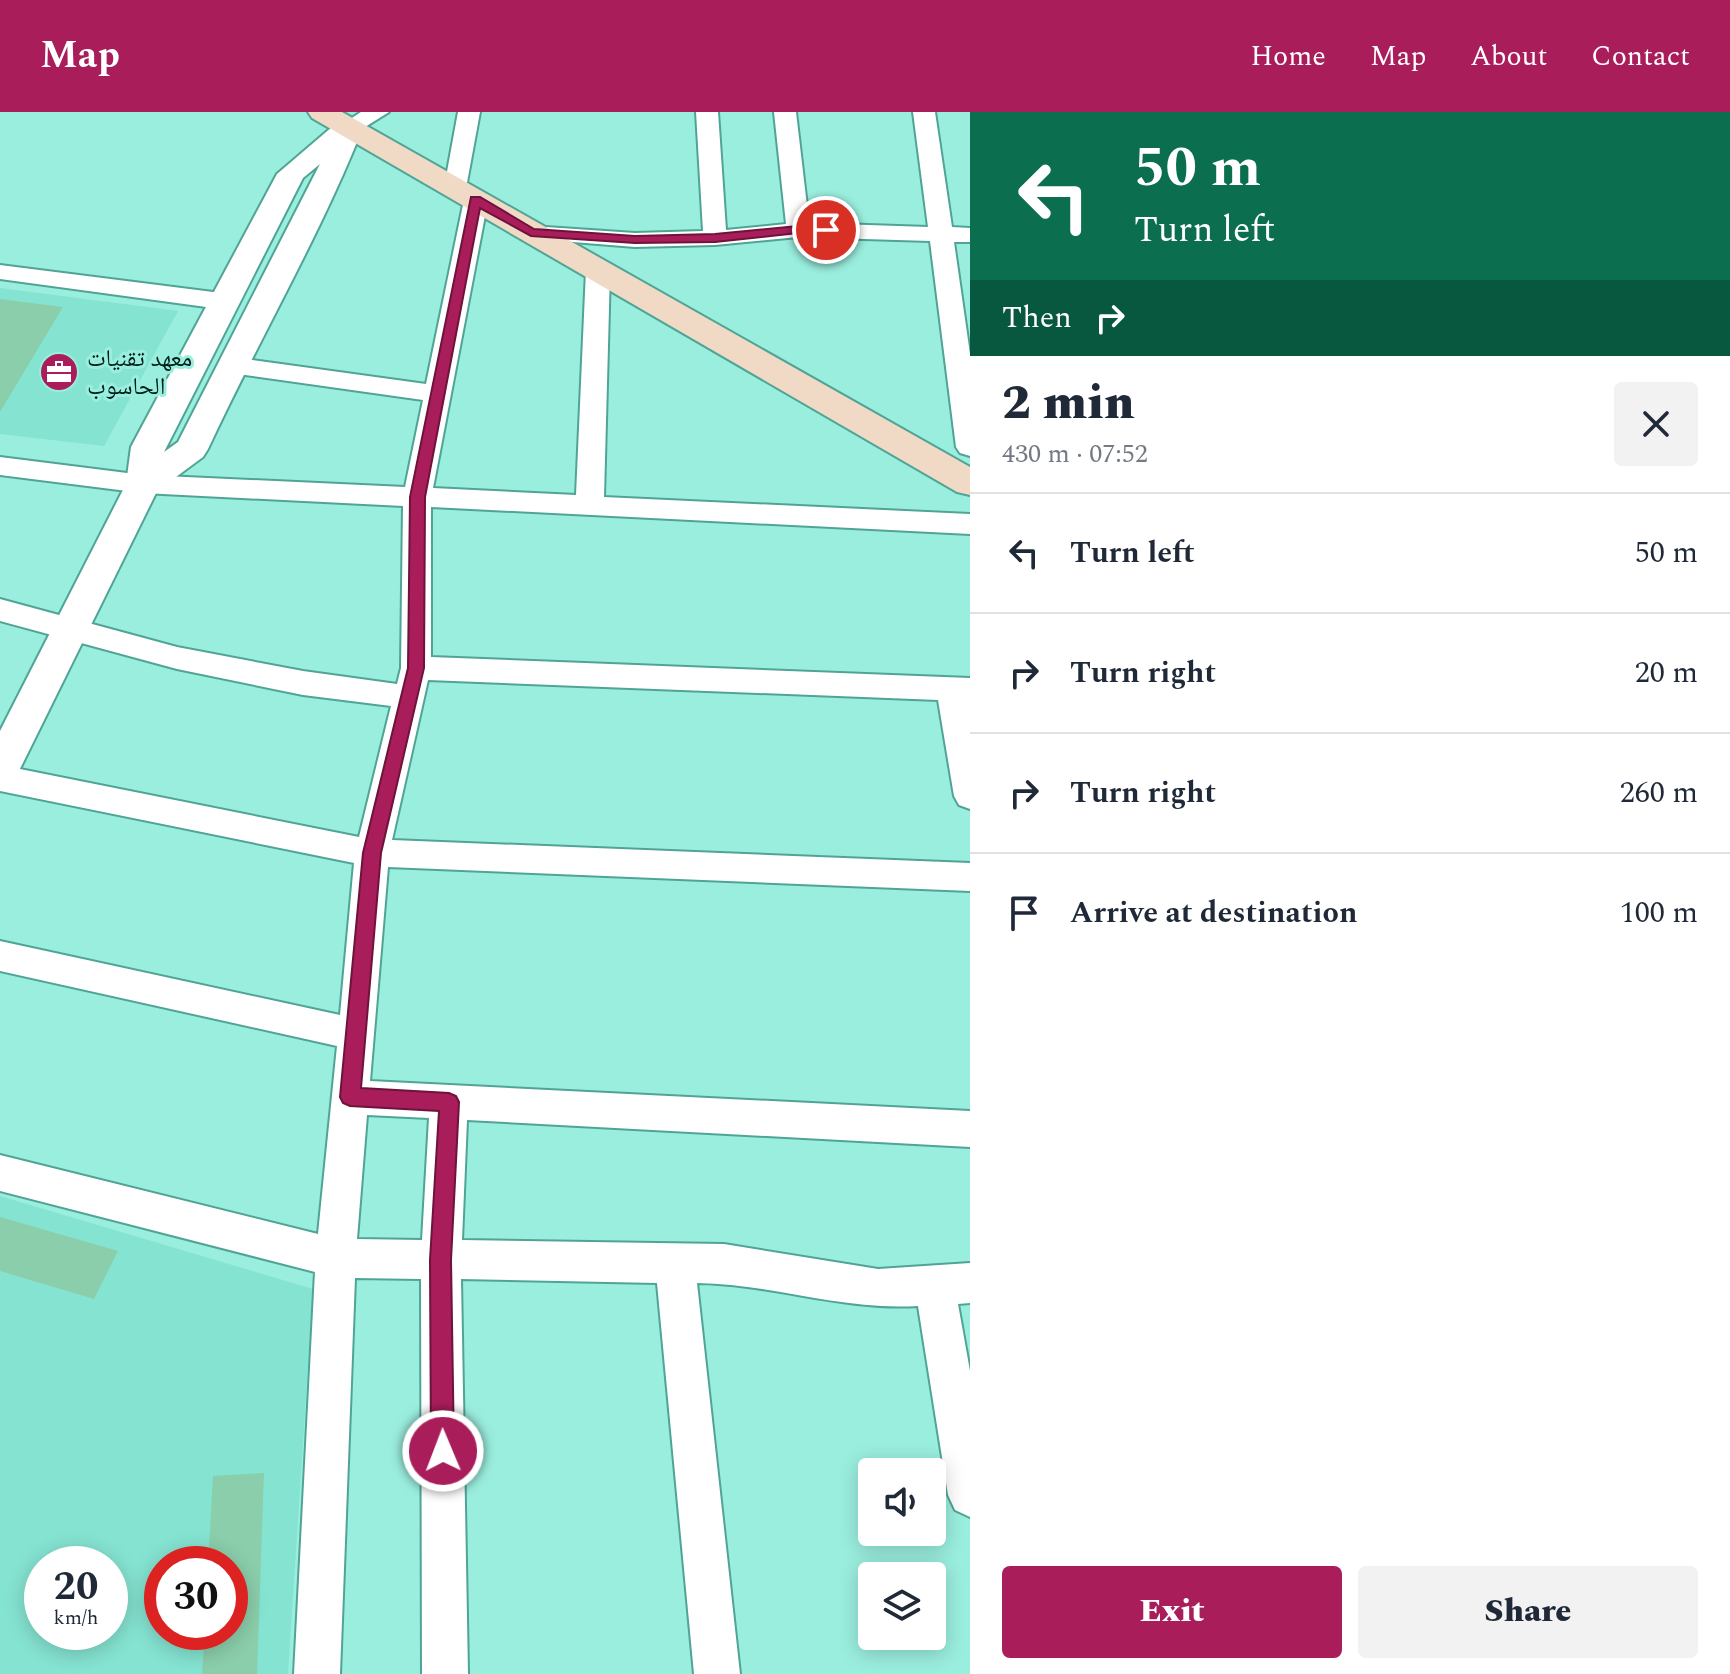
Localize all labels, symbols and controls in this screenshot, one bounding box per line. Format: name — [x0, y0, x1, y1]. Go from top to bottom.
text: Map — [40, 27, 120, 85]
text: Home — [1250, 35, 1326, 78]
text: Map — [1370, 35, 1426, 78]
text: About — [1470, 35, 1547, 78]
text: Contact — [1591, 35, 1690, 78]
text: 50 m — [1134, 126, 1261, 211]
icon: left — [1002, 144, 1106, 248]
pin — [792, 196, 860, 264]
text: Turn left — [1134, 203, 1275, 258]
icon: arrive — [804, 208, 848, 252]
text: Then — [1002, 295, 1072, 341]
icon: right — [1088, 296, 1132, 340]
place label: معهد تقنيات الحاسوب — [87, 341, 192, 405]
office icon: معهد تقنيات الحاسوب — [38, 351, 80, 393]
text: 2 min — [1002, 367, 1135, 440]
button: close — [1614, 382, 1698, 466]
text: 430 m · 07:52 — [1002, 434, 1148, 474]
text: Turn left — [1070, 530, 1195, 576]
text: 50 m — [1635, 530, 1698, 576]
icon: left — [1002, 531, 1046, 575]
text: Turn right — [1070, 650, 1216, 696]
text: 20 m — [1635, 650, 1698, 696]
icon: right — [1002, 651, 1046, 695]
text: Turn right — [1070, 770, 1216, 816]
text: 260 m — [1620, 770, 1698, 816]
icon: right — [1002, 771, 1046, 815]
text: Arrive at destination — [1070, 890, 1357, 936]
text: 100 m — [1620, 890, 1698, 936]
icon: arrive — [1002, 891, 1046, 935]
position arrow — [401, 1409, 485, 1493]
map controls — [858, 1458, 946, 1650]
button: sound — [858, 1458, 946, 1546]
speed limit sign: 30 — [144, 1546, 248, 1650]
text: 20 — [54, 1557, 98, 1618]
button: layers — [858, 1562, 946, 1650]
button: Exit — [1002, 1566, 1342, 1658]
button: Share — [1358, 1566, 1698, 1658]
text: km/h — [54, 1603, 99, 1633]

